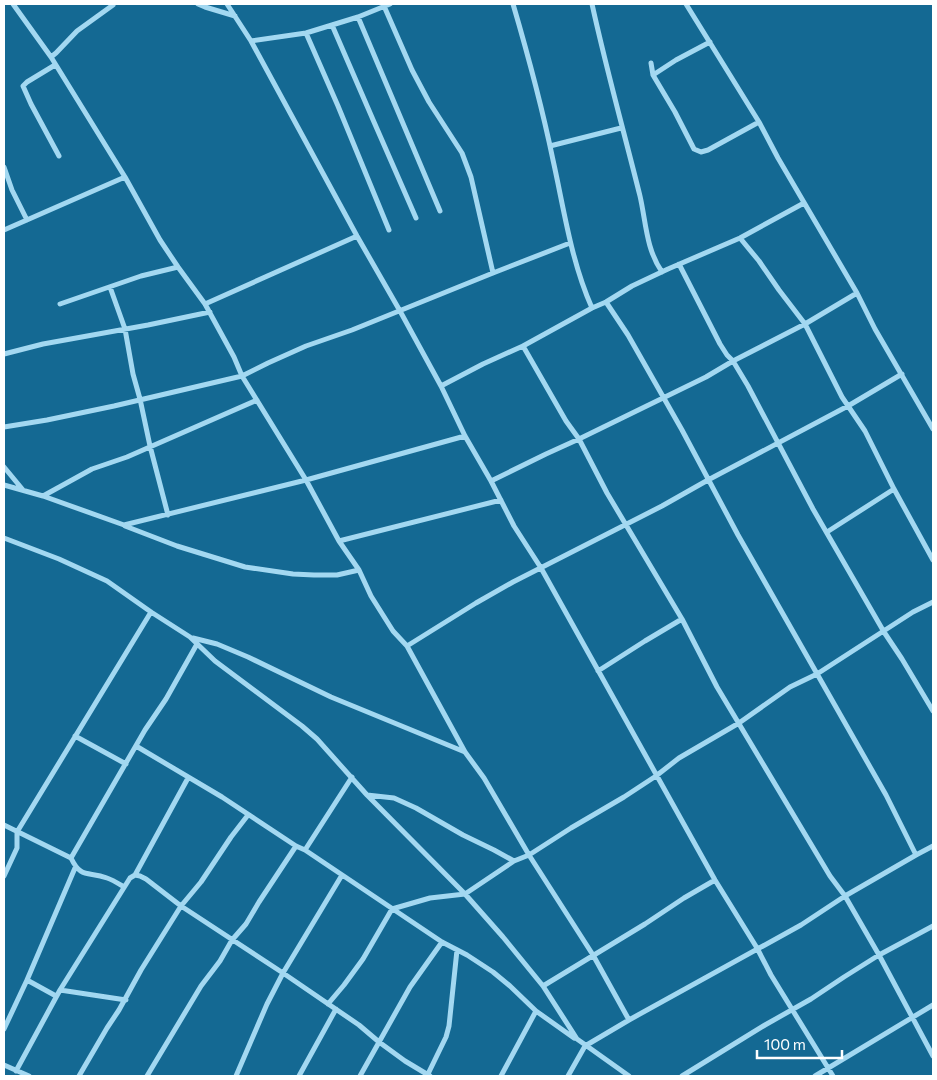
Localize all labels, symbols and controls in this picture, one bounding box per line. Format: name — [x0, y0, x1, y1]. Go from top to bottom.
scale bar — [757, 1028, 842, 1060]
text: 100 m — [764, 1035, 806, 1053]

